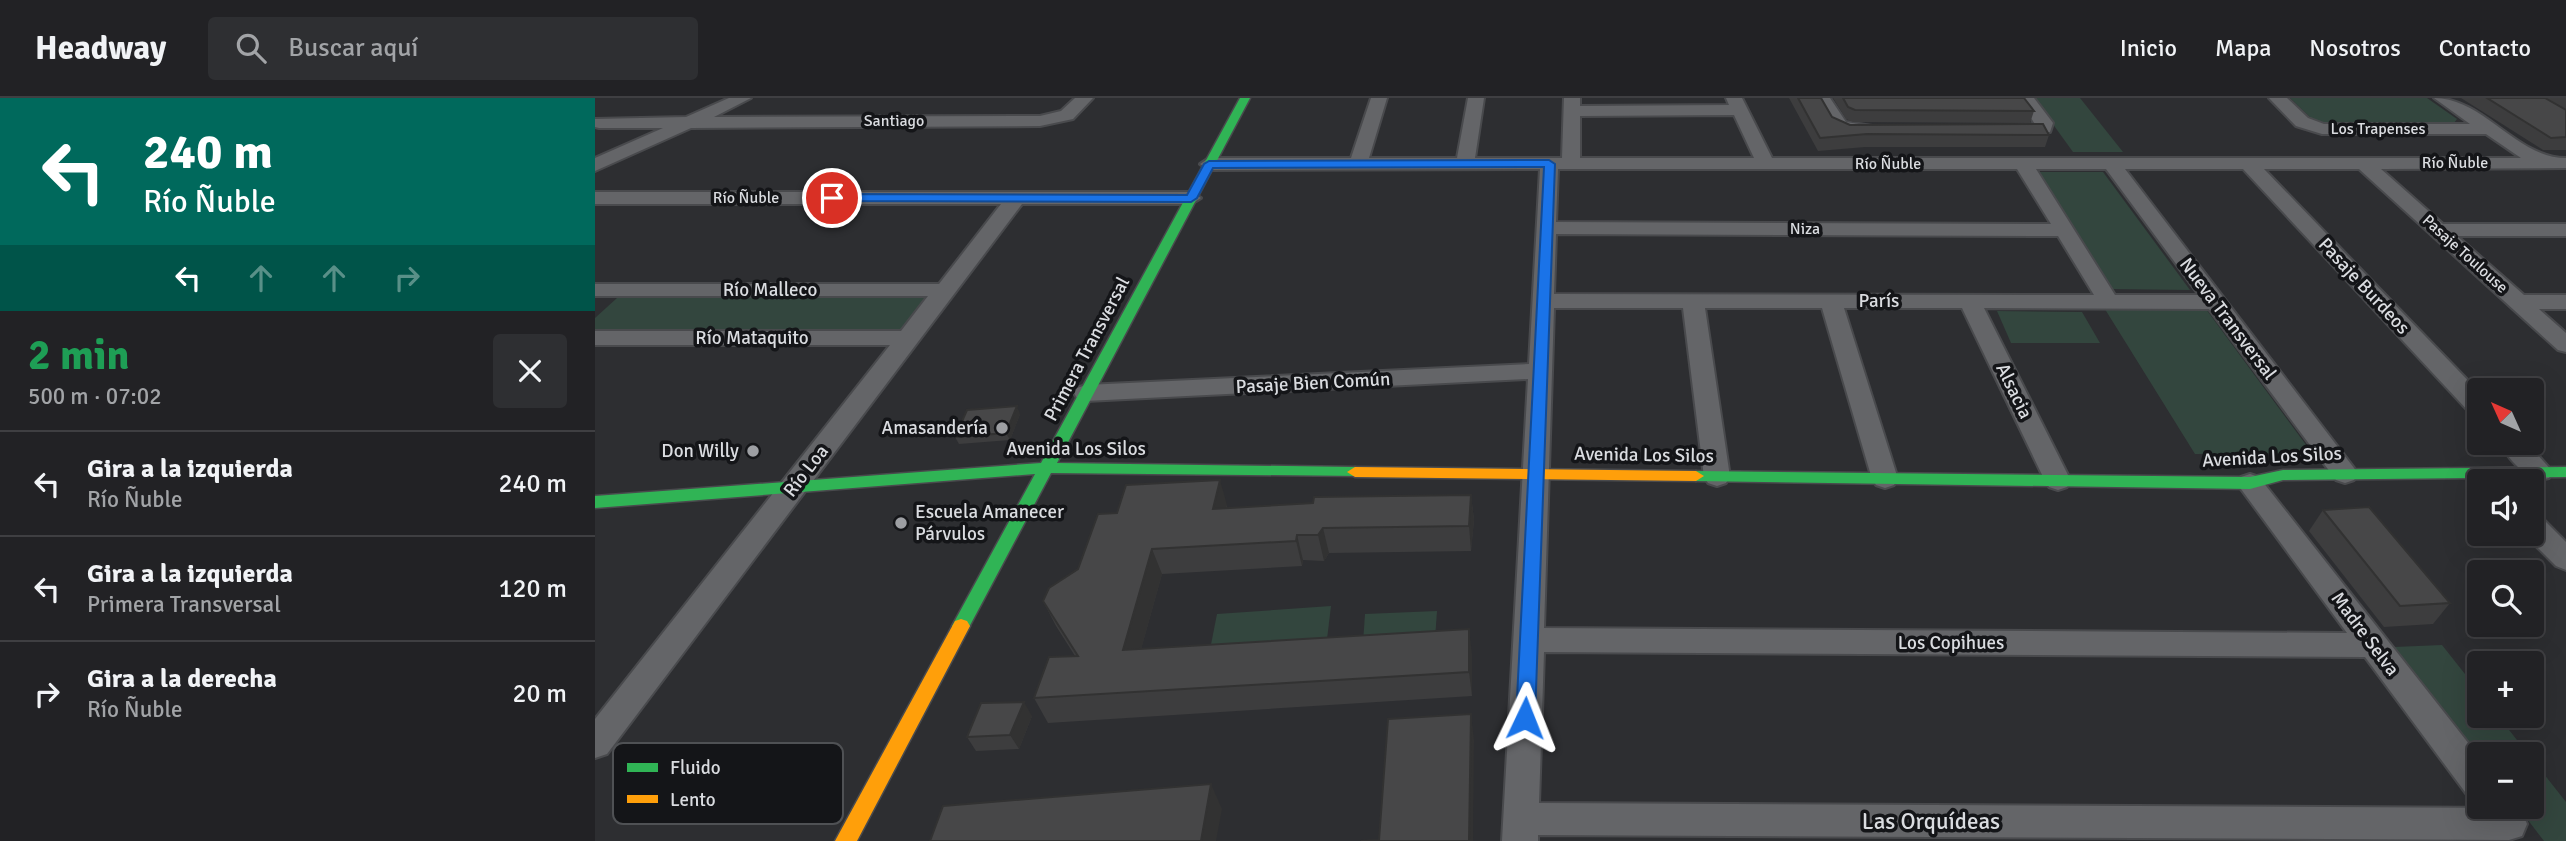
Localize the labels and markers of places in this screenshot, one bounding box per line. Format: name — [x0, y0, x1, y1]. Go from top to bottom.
pin — [802, 168, 862, 228]
place label: Amasandería — [882, 416, 988, 440]
marker: Amasandería — [994, 420, 1010, 436]
place label: Don Willy — [661, 439, 739, 463]
marker: Don Willy — [745, 443, 761, 459]
place label: Escuela Amanecer Párvulos — [915, 500, 1064, 546]
marker: Escuela Amanecer Párvulos — [893, 515, 909, 531]

